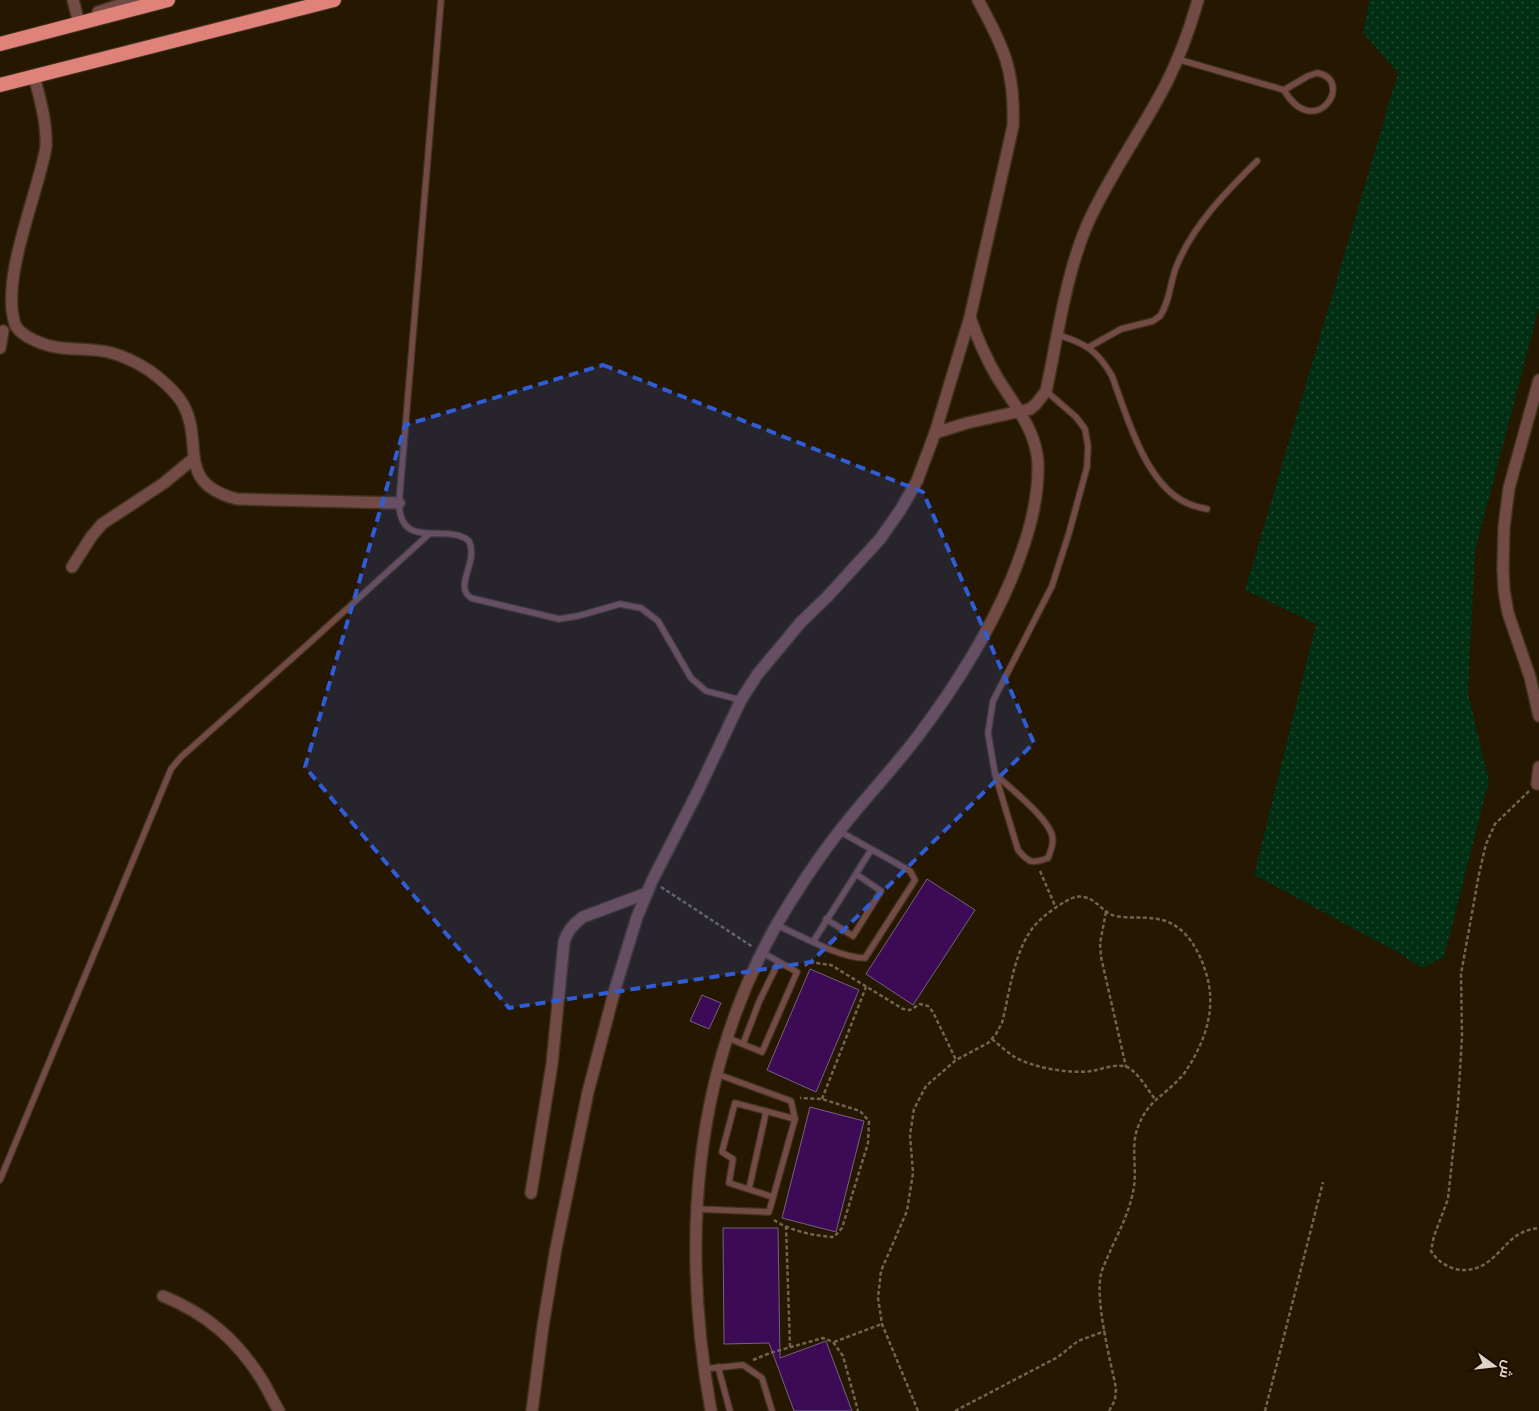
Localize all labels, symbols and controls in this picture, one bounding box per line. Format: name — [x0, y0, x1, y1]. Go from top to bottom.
north arrow — [1469, 1341, 1519, 1391]
text: ش — [1496, 1358, 1517, 1380]

